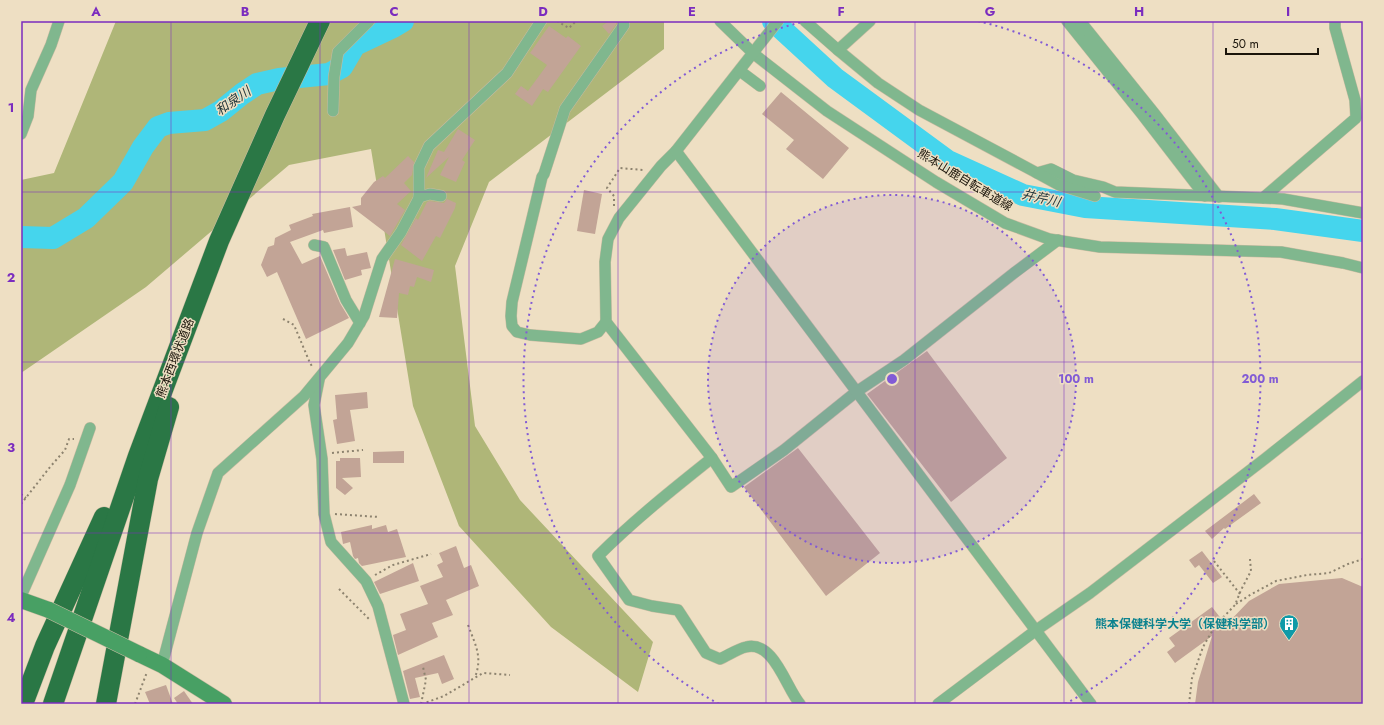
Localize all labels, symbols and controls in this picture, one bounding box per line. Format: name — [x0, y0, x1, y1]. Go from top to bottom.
text: A — [90, 2, 101, 21]
text: B — [241, 2, 250, 21]
text: C — [389, 2, 399, 21]
text: D — [538, 2, 548, 21]
text: E — [688, 2, 696, 21]
text: F — [837, 2, 845, 21]
text: G — [985, 2, 996, 21]
text: H — [1134, 2, 1144, 21]
text: I — [1286, 2, 1290, 21]
scale bar — [1226, 30, 1318, 56]
text: 50 m — [1232, 35, 1259, 53]
water label: 和泉川 — [212, 81, 256, 120]
text: 1 — [8, 98, 14, 117]
street label: 熊本山鹿自転車道線 — [914, 144, 1016, 216]
water label: 井芹川 — [1020, 184, 1064, 212]
text: 2 — [7, 268, 15, 287]
street label: 熊本西環状道路 — [152, 316, 198, 400]
text: 100 m — [1058, 370, 1094, 388]
text: 200 m — [1241, 370, 1279, 388]
centre of rings — [885, 372, 899, 386]
text: 3 — [7, 438, 15, 457]
text: 4 — [6, 608, 16, 627]
building icon: 熊本保健科学大学（保健科学部） — [1278, 613, 1300, 641]
place label: 熊本保健科学大学（保健科学部） — [1095, 615, 1275, 633]

